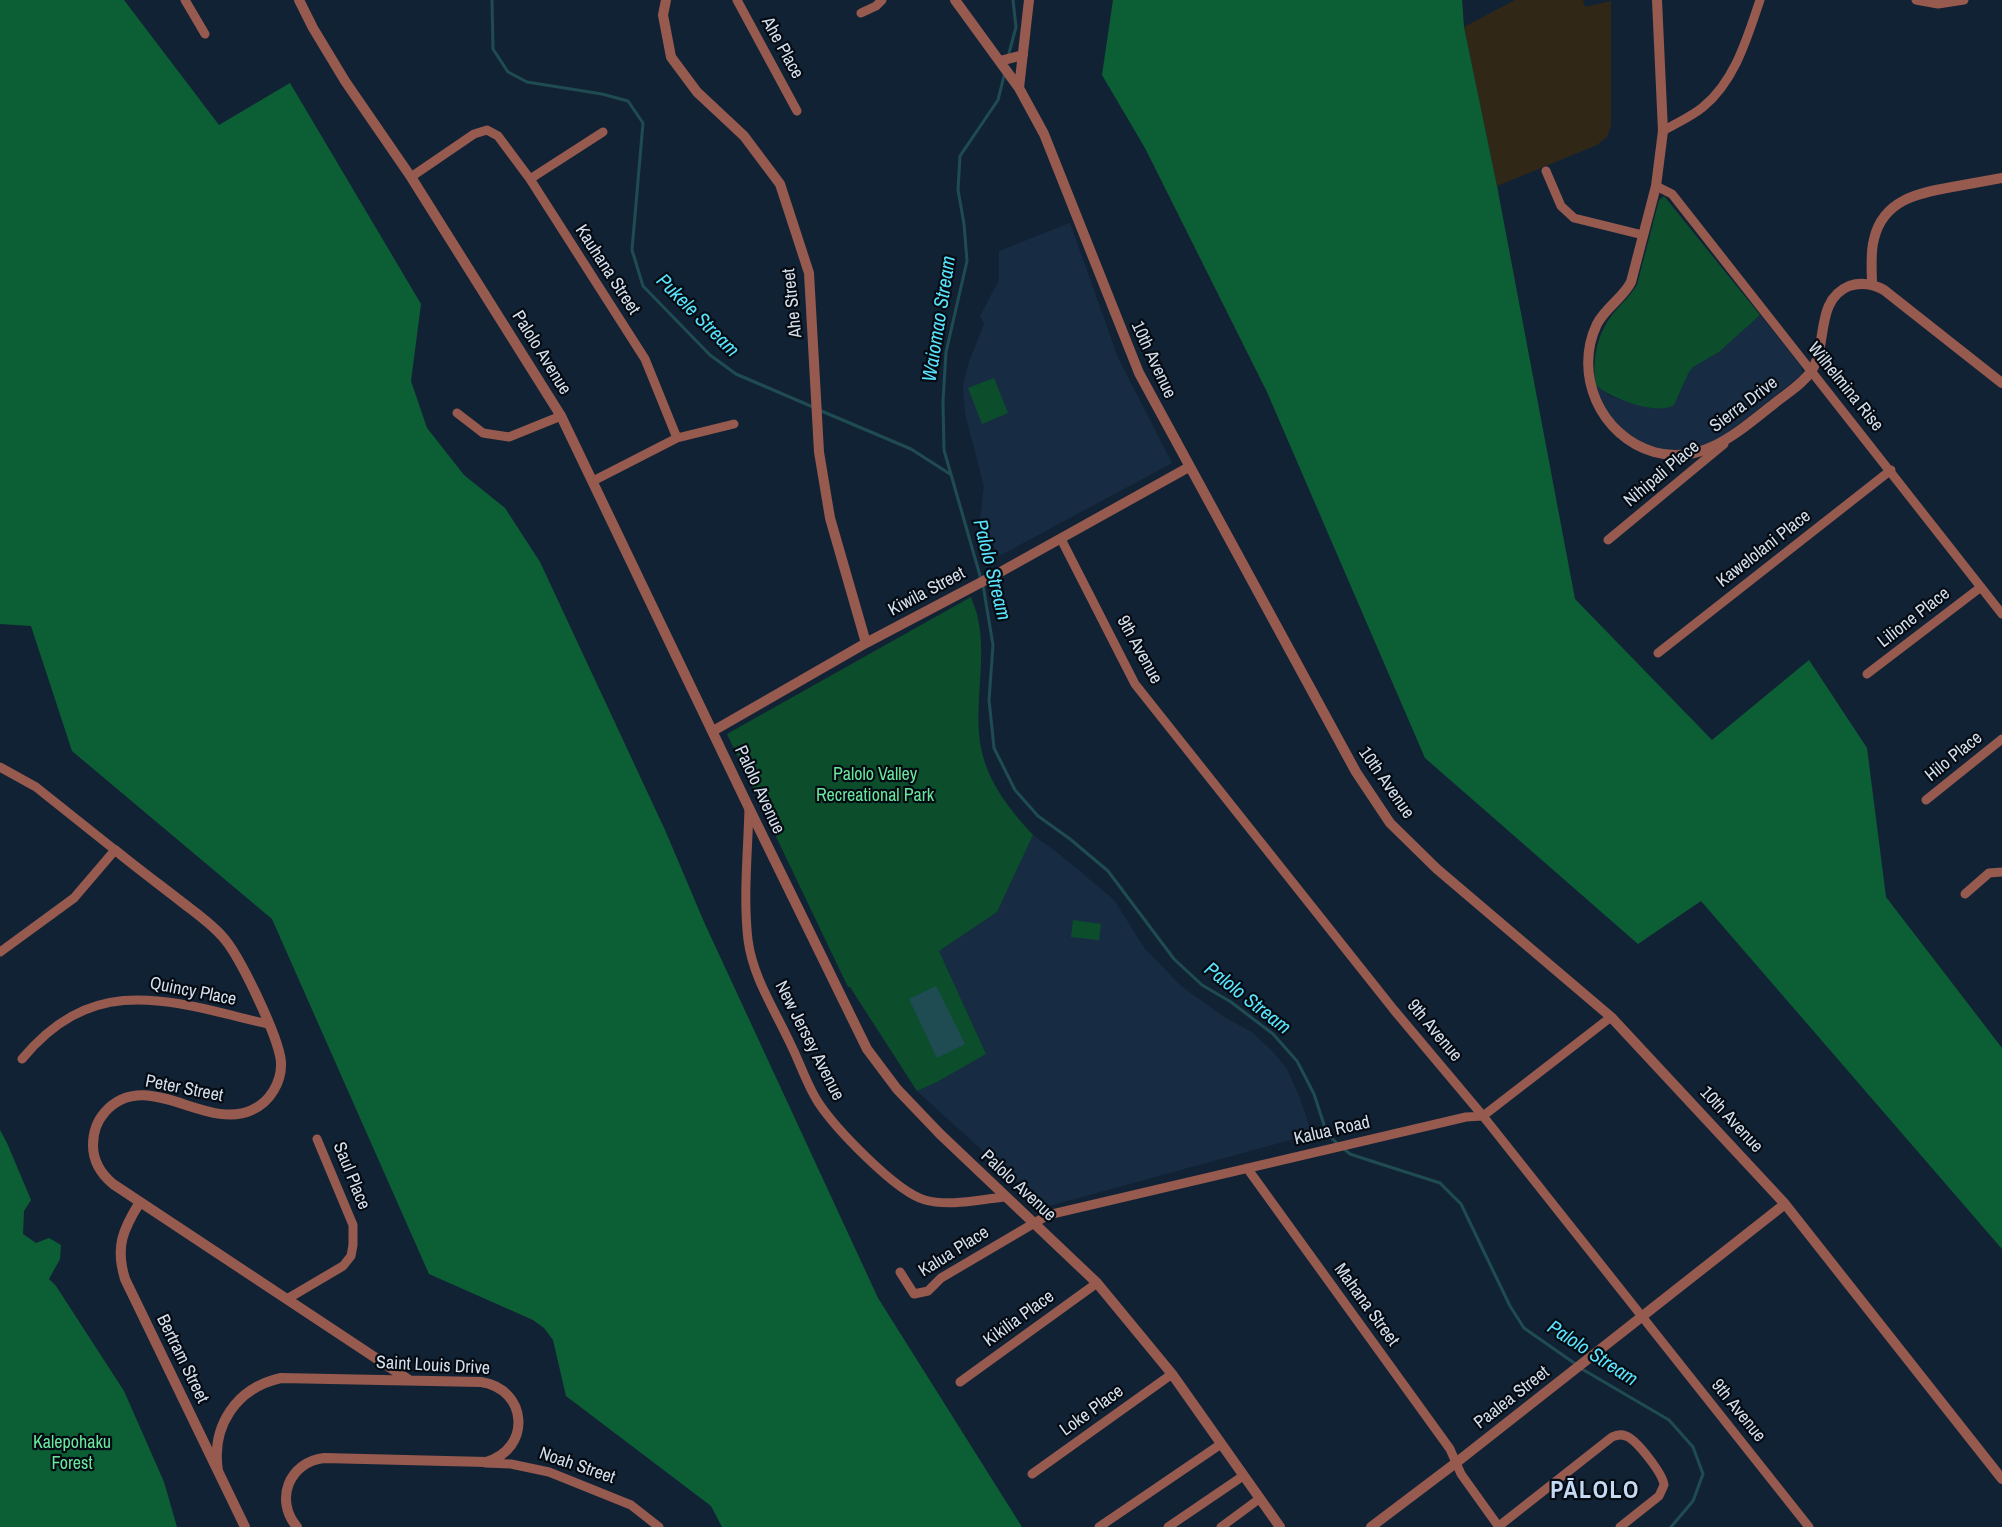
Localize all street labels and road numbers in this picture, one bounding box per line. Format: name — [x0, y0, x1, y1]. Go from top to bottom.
street label: Ahe Place — [756, 13, 808, 83]
street label: Kauhana Street — [570, 221, 644, 319]
street label: Ahe Street — [779, 267, 807, 339]
street label: Palolo Avenue — [507, 307, 575, 399]
street label: 10th Avenue — [1126, 318, 1180, 402]
street label: Wilhelmina Rise — [1803, 338, 1887, 436]
street label: Sierra Drive — [1706, 372, 1782, 438]
street label: Nihipali Place — [1620, 436, 1704, 512]
street label: Kawelolani Place — [1713, 506, 1815, 592]
street label: Kiwila Street — [885, 563, 969, 621]
street label: Lilione Place — [1874, 583, 1954, 653]
street label: 9th Avenue — [1112, 612, 1166, 688]
street label: Hilo Place — [1921, 727, 1987, 787]
street label: Palolo Avenue — [729, 742, 789, 838]
street label: 10th Avenue — [1353, 743, 1419, 823]
street label: Quincy Place — [148, 973, 238, 1011]
street label: New Jersey Avenue — [770, 978, 848, 1104]
street label: 9th Avenue — [1402, 996, 1466, 1066]
street label: Peter Street — [143, 1071, 225, 1107]
street label: 10th Avenue — [1695, 1082, 1767, 1158]
street label: Kalua Road — [1292, 1112, 1372, 1150]
street label: Saul Place — [328, 1139, 374, 1213]
street label: Palolo Avenue — [976, 1146, 1060, 1226]
street label: Kalua Place — [915, 1222, 993, 1282]
street label: Mahana Street — [1329, 1259, 1403, 1351]
street label: Kikilia Place — [979, 1286, 1059, 1352]
street label: Bertram Street — [151, 1311, 213, 1407]
street label: Saint Louis Drive — [375, 1352, 491, 1380]
street label: Paalea Street — [1470, 1362, 1554, 1434]
street label: 9th Avenue — [1706, 1375, 1770, 1447]
street label: Loke Place — [1056, 1381, 1128, 1441]
street label: Noah Street — [536, 1443, 618, 1489]

